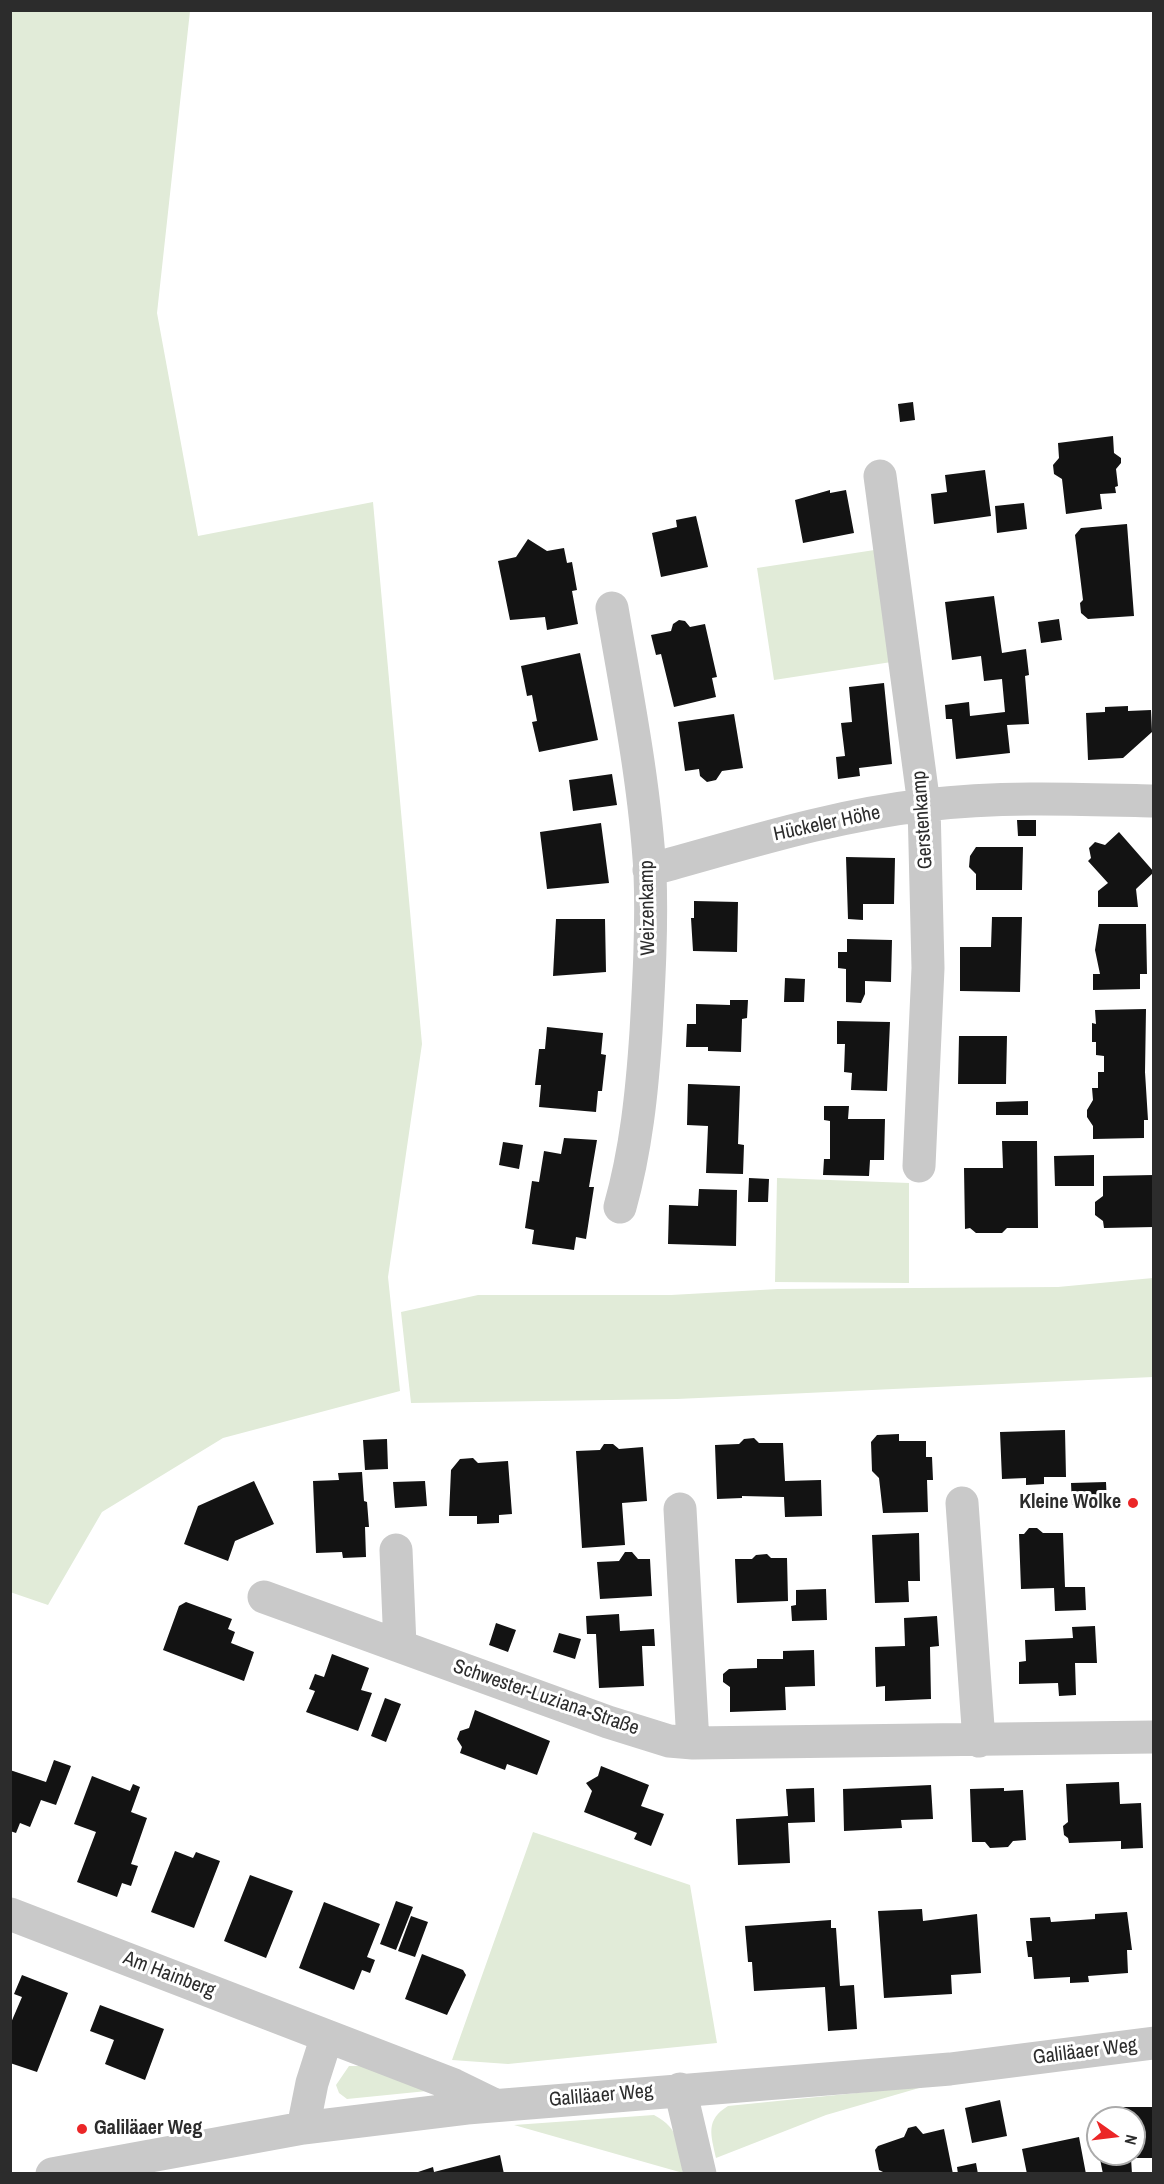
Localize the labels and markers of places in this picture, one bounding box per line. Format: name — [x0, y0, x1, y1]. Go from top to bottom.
place label: Kleine Wolke — [1019, 1491, 1121, 1515]
marker: Kleine Wolke — [1126, 1496, 1140, 1510]
place label: Galiläaer Weg — [94, 2117, 202, 2141]
marker: Galiläaer Weg — [75, 2122, 89, 2136]

